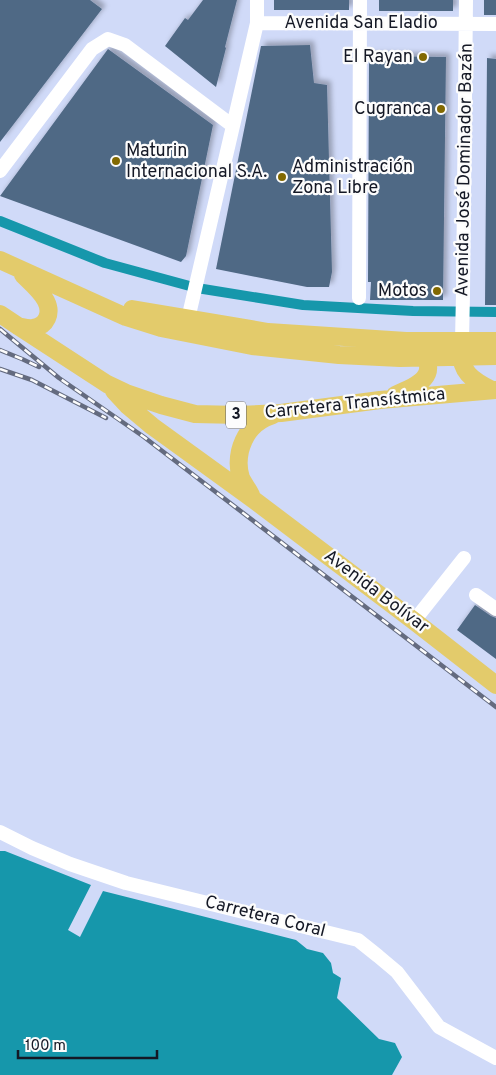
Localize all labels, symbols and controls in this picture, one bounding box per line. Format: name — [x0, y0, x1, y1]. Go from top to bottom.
street label: Avenida San Eladio — [284, 12, 438, 35]
street label: Avenida José Dominador Bazán — [451, 43, 479, 297]
place label: El Rayan — [343, 46, 413, 69]
marker: El Rayan — [417, 51, 429, 63]
place label: Cugranca — [354, 98, 431, 121]
marker: Cugranca — [435, 103, 447, 115]
place label: Maturin Internacional S.A. — [126, 140, 267, 184]
marker: Maturin Internacional S.A. — [110, 155, 122, 167]
place label: Administración Zona Libre — [292, 156, 413, 200]
marker: Administración Zona Libre — [276, 171, 288, 183]
place label: Motos — [378, 280, 427, 303]
marker: Motos — [431, 285, 443, 297]
street label: Carretera Transístmica — [264, 383, 446, 425]
road number: 3 — [226, 402, 246, 428]
street label: Avenida Bolívar — [319, 545, 433, 639]
street label: Carretera Coral — [202, 891, 328, 943]
scale bar — [18, 1028, 156, 1060]
text: 100 m — [25, 1037, 66, 1056]

